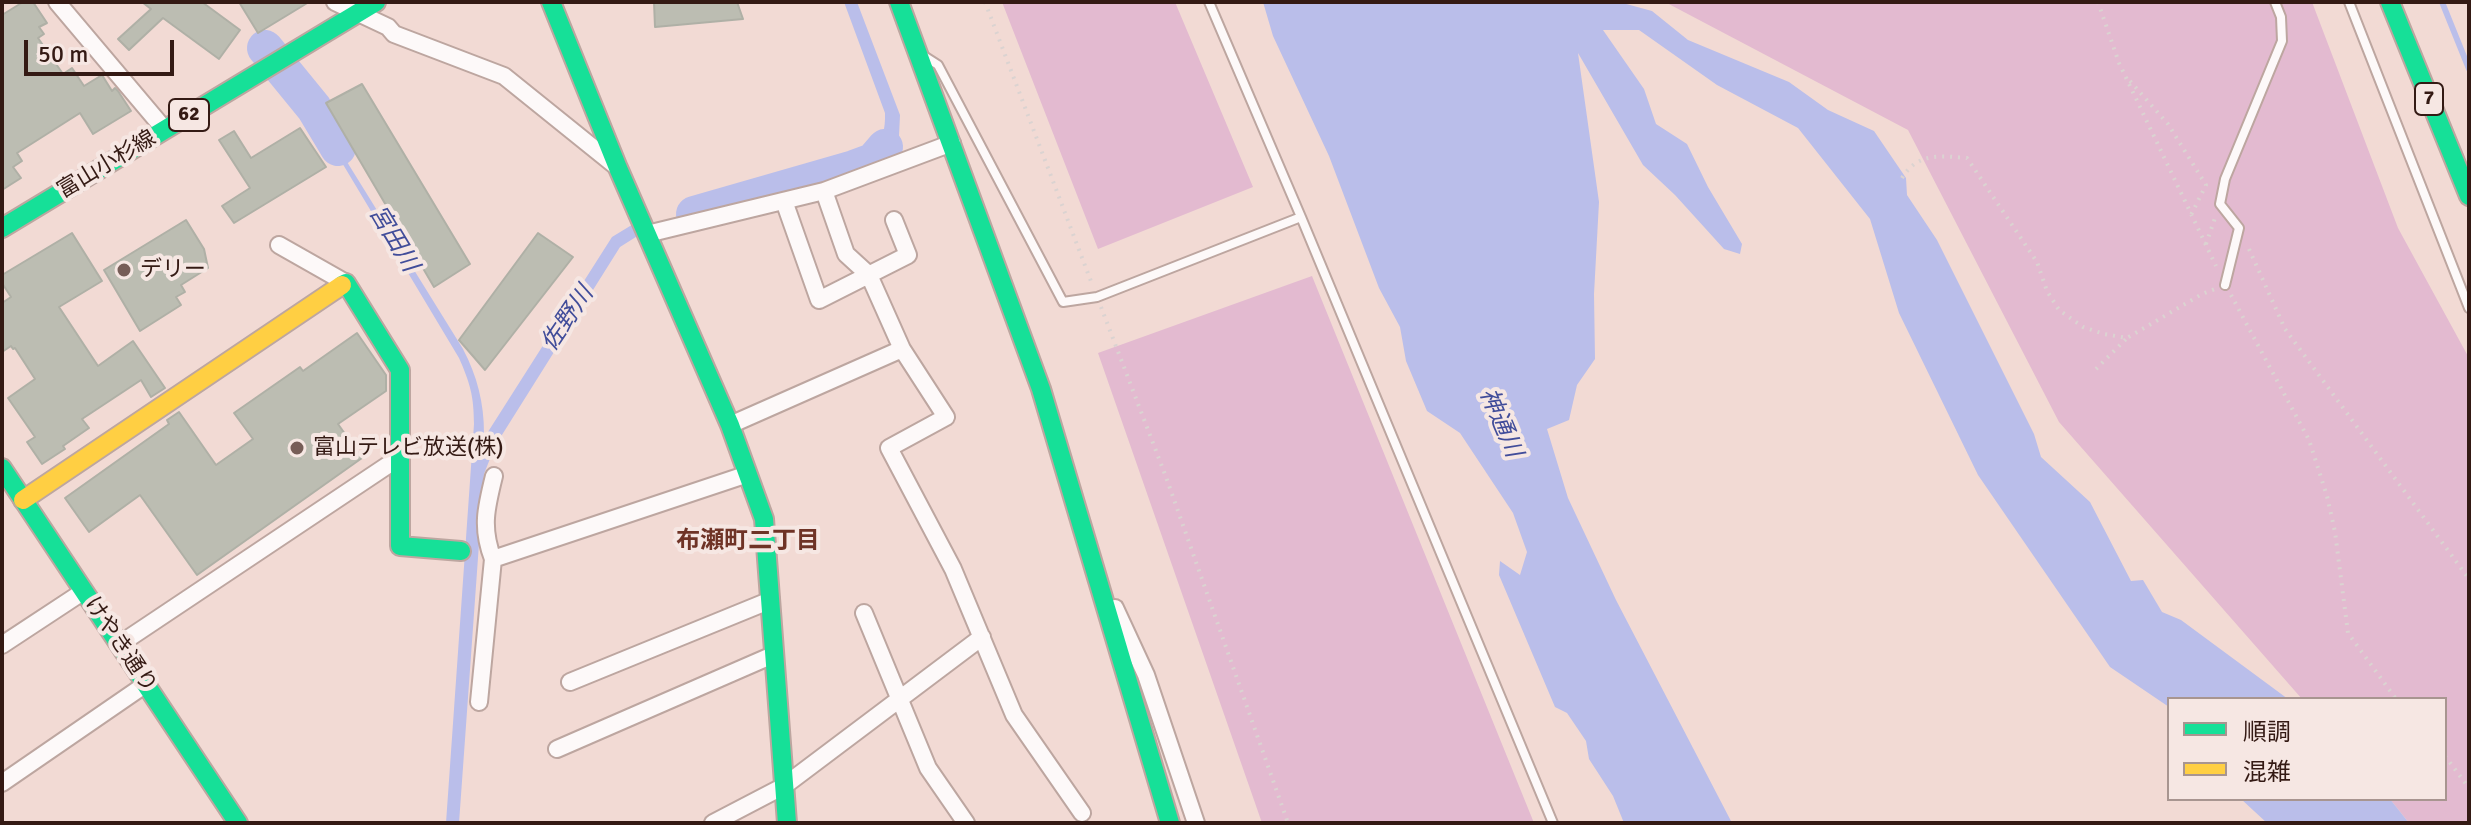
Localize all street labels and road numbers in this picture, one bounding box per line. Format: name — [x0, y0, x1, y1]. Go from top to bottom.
road number: 7 — [2415, 83, 2443, 115]
road number: 62 — [169, 99, 209, 131]
street label: 富山小杉線 — [53, 125, 161, 205]
street label: けやき通り — [78, 592, 162, 698]

